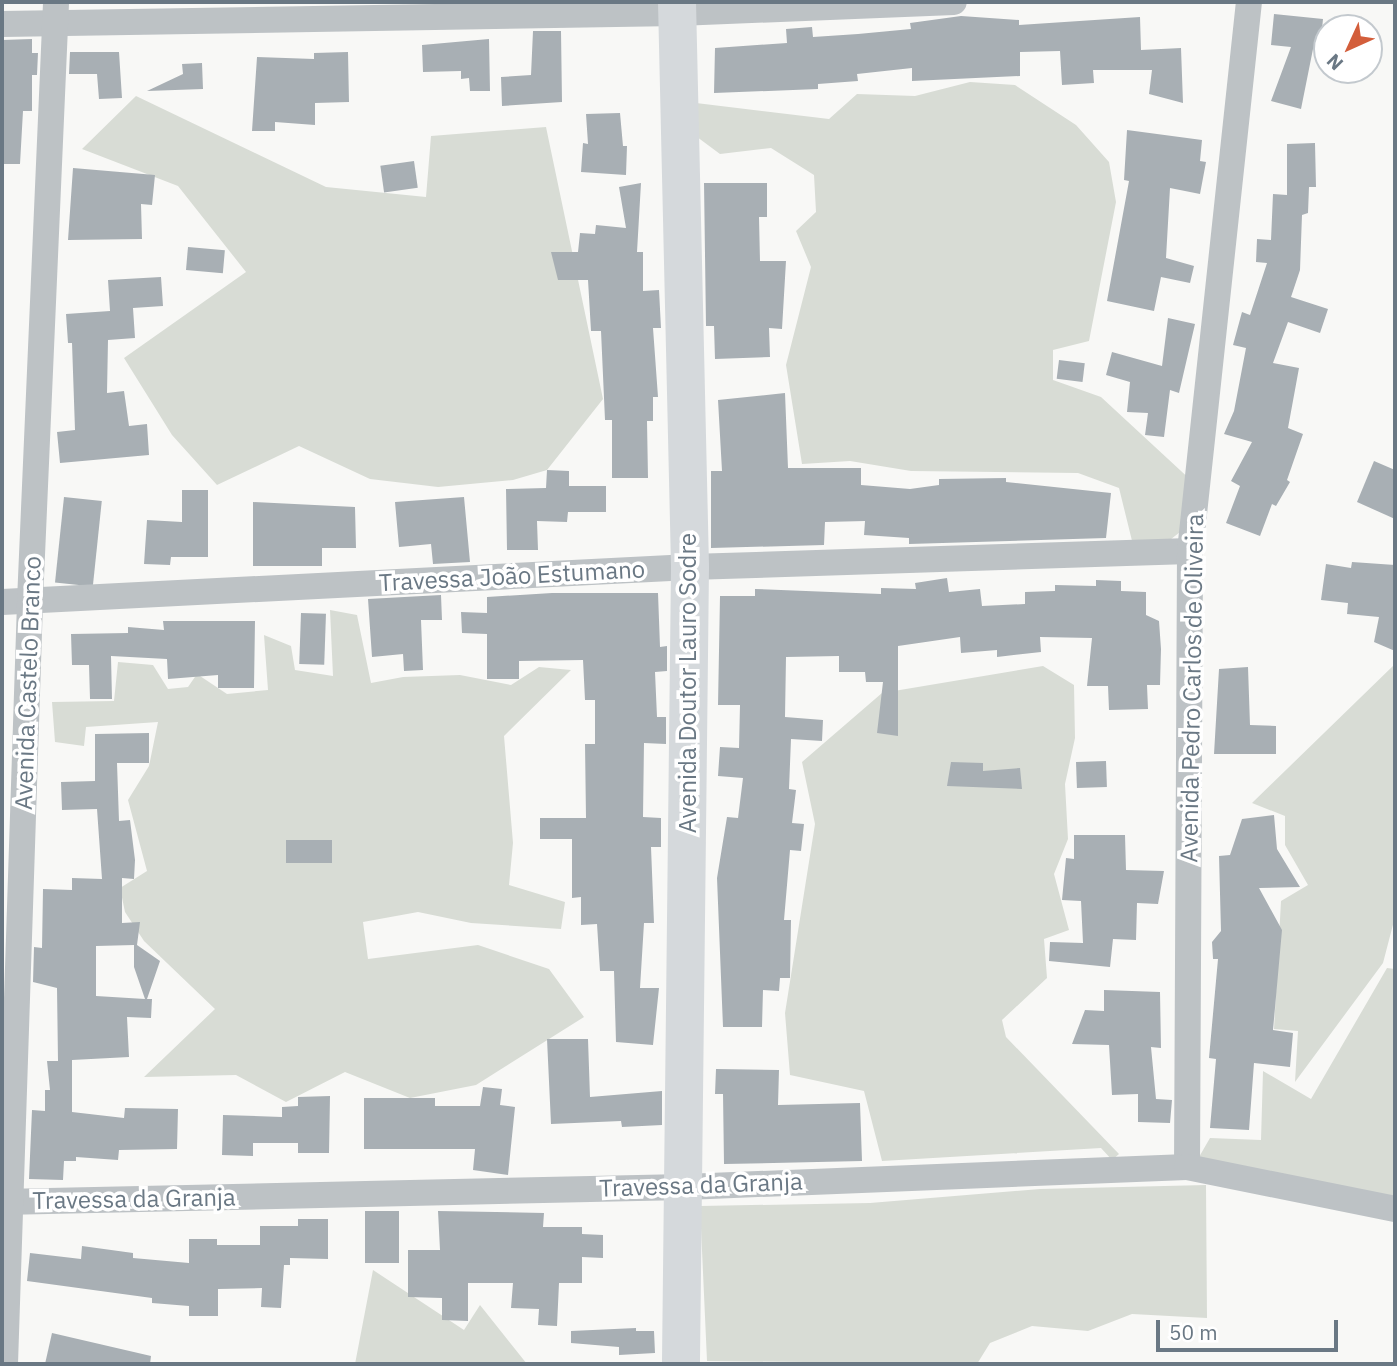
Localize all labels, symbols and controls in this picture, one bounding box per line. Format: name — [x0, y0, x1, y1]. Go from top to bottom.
north arrow — [1313, 14, 1383, 84]
text: N — [1321, 49, 1348, 76]
street label: Avenida Pedro Carlos de Oliveira — [1175, 513, 1209, 863]
street label: Avenida Doutor Lauro Sodre — [674, 533, 702, 833]
street label: Avenida Castelo Branco — [9, 555, 47, 811]
street label: Travessa João Estumano — [378, 555, 646, 597]
street label: Travessa da Granja — [599, 1167, 803, 1203]
street label: Travessa da Granja — [32, 1183, 236, 1215]
scale bar — [1159, 1306, 1341, 1350]
text: 50 m — [1169, 1318, 1218, 1346]

